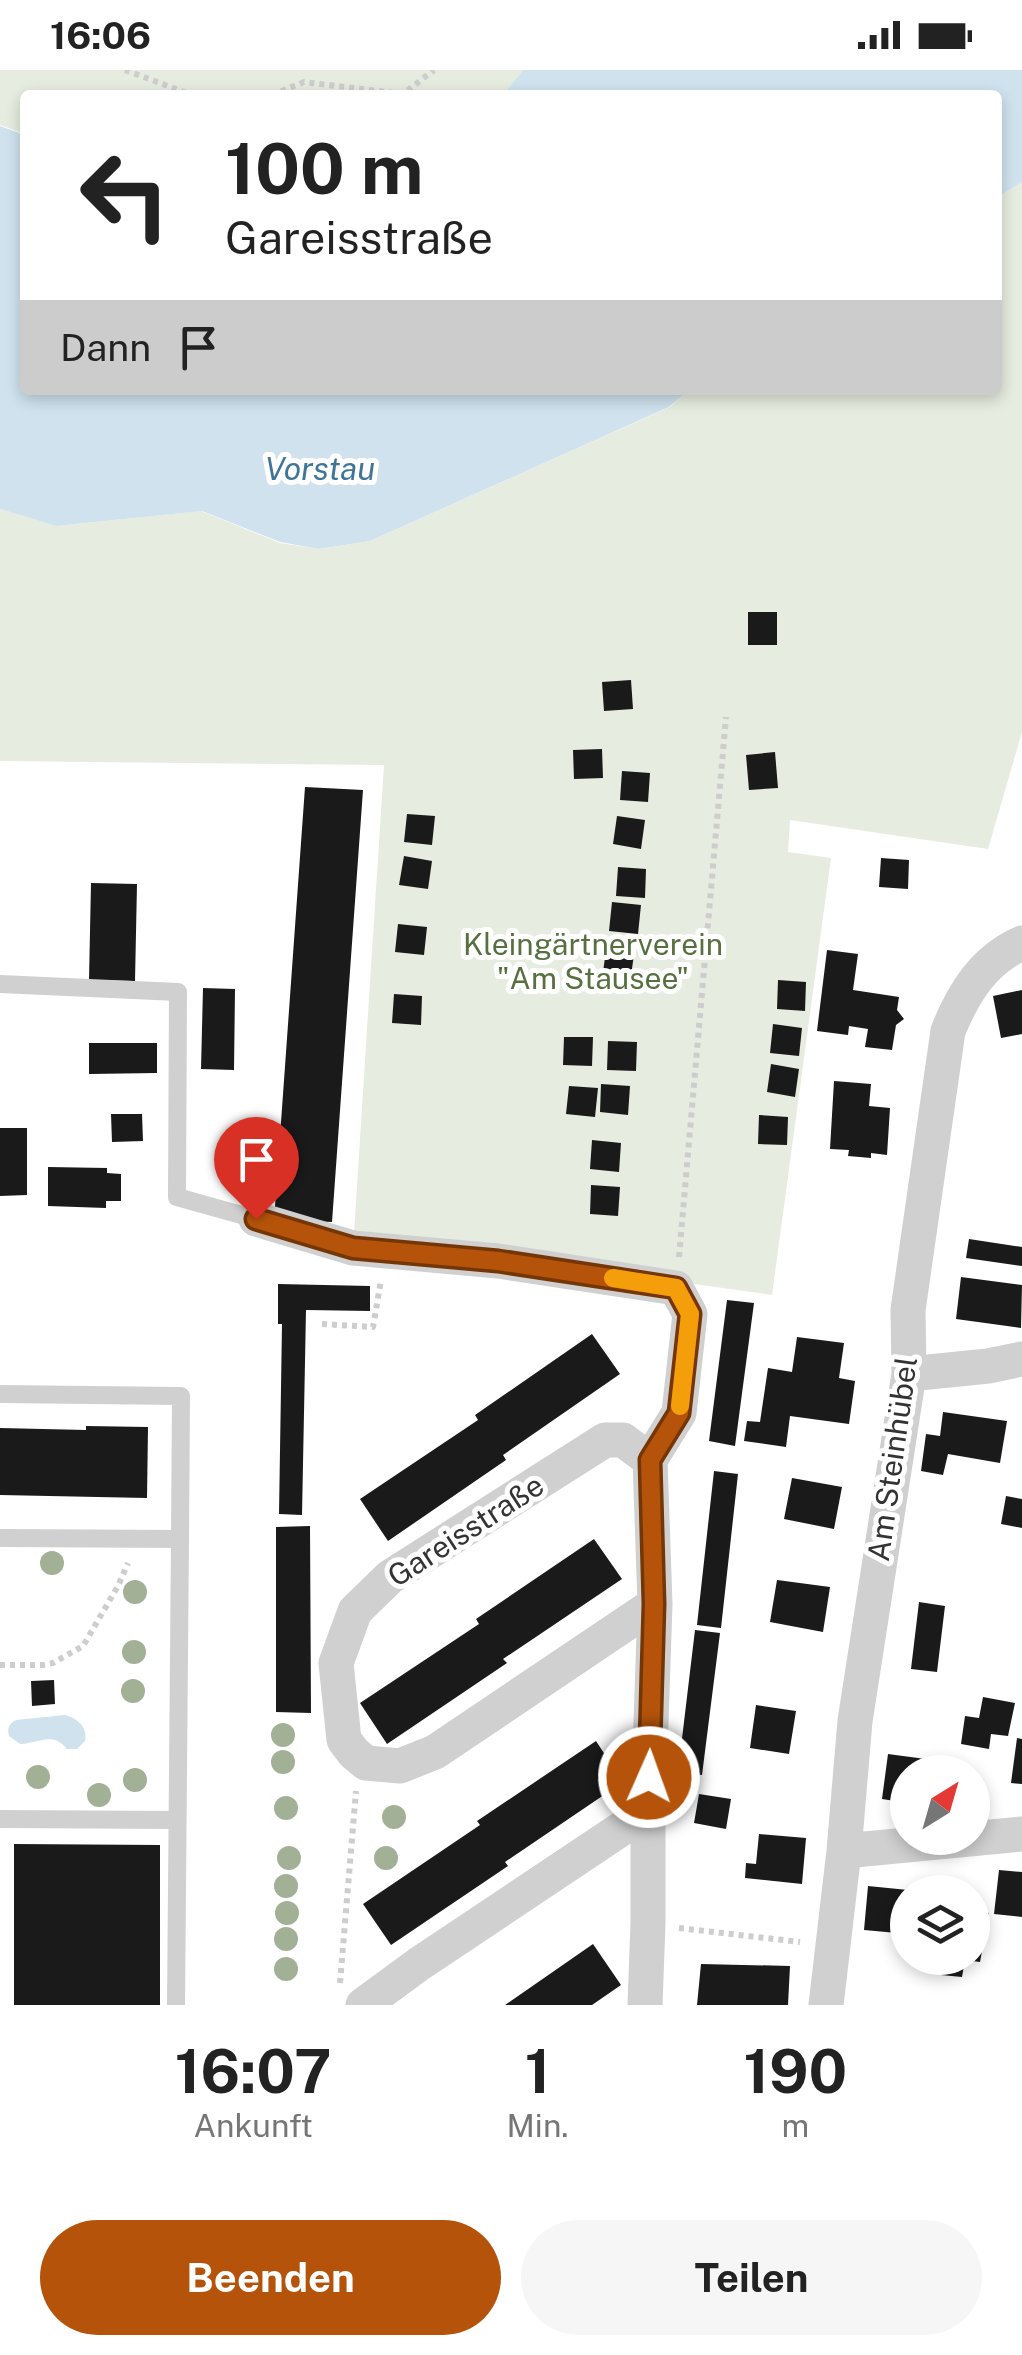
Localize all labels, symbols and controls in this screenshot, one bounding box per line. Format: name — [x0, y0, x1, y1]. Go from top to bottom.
text: 16:06 — [50, 13, 151, 58]
text: 100 m — [225, 127, 423, 210]
icon: left — [60, 130, 190, 260]
text: Gareisstraße — [225, 211, 493, 264]
icon: arrive — [171, 320, 226, 375]
text: Dann — [60, 325, 151, 370]
water label: Vorstau — [265, 450, 375, 487]
park label: Kleingärtnerverein "Am Stausee" — [463, 926, 723, 996]
pin — [214, 1117, 299, 1220]
icon: arrive — [229, 1132, 284, 1187]
street label: Am Steinhübel — [860, 1354, 924, 1563]
street label: Gareisstraße — [381, 1466, 550, 1594]
position arrow — [597, 1725, 701, 1829]
north arrow — [890, 1755, 990, 1855]
map controls — [890, 1755, 990, 1975]
button: layers — [890, 1875, 990, 1975]
text: 16:07 — [175, 2036, 332, 2107]
text: 1 — [525, 2036, 550, 2107]
text: 190 — [743, 2036, 847, 2107]
text: Ankunft — [193, 2107, 313, 2144]
text: Min. — [506, 2107, 569, 2144]
text: m — [781, 2107, 809, 2144]
button: Beenden — [40, 2220, 501, 2335]
button: Teilen — [521, 2220, 982, 2335]

